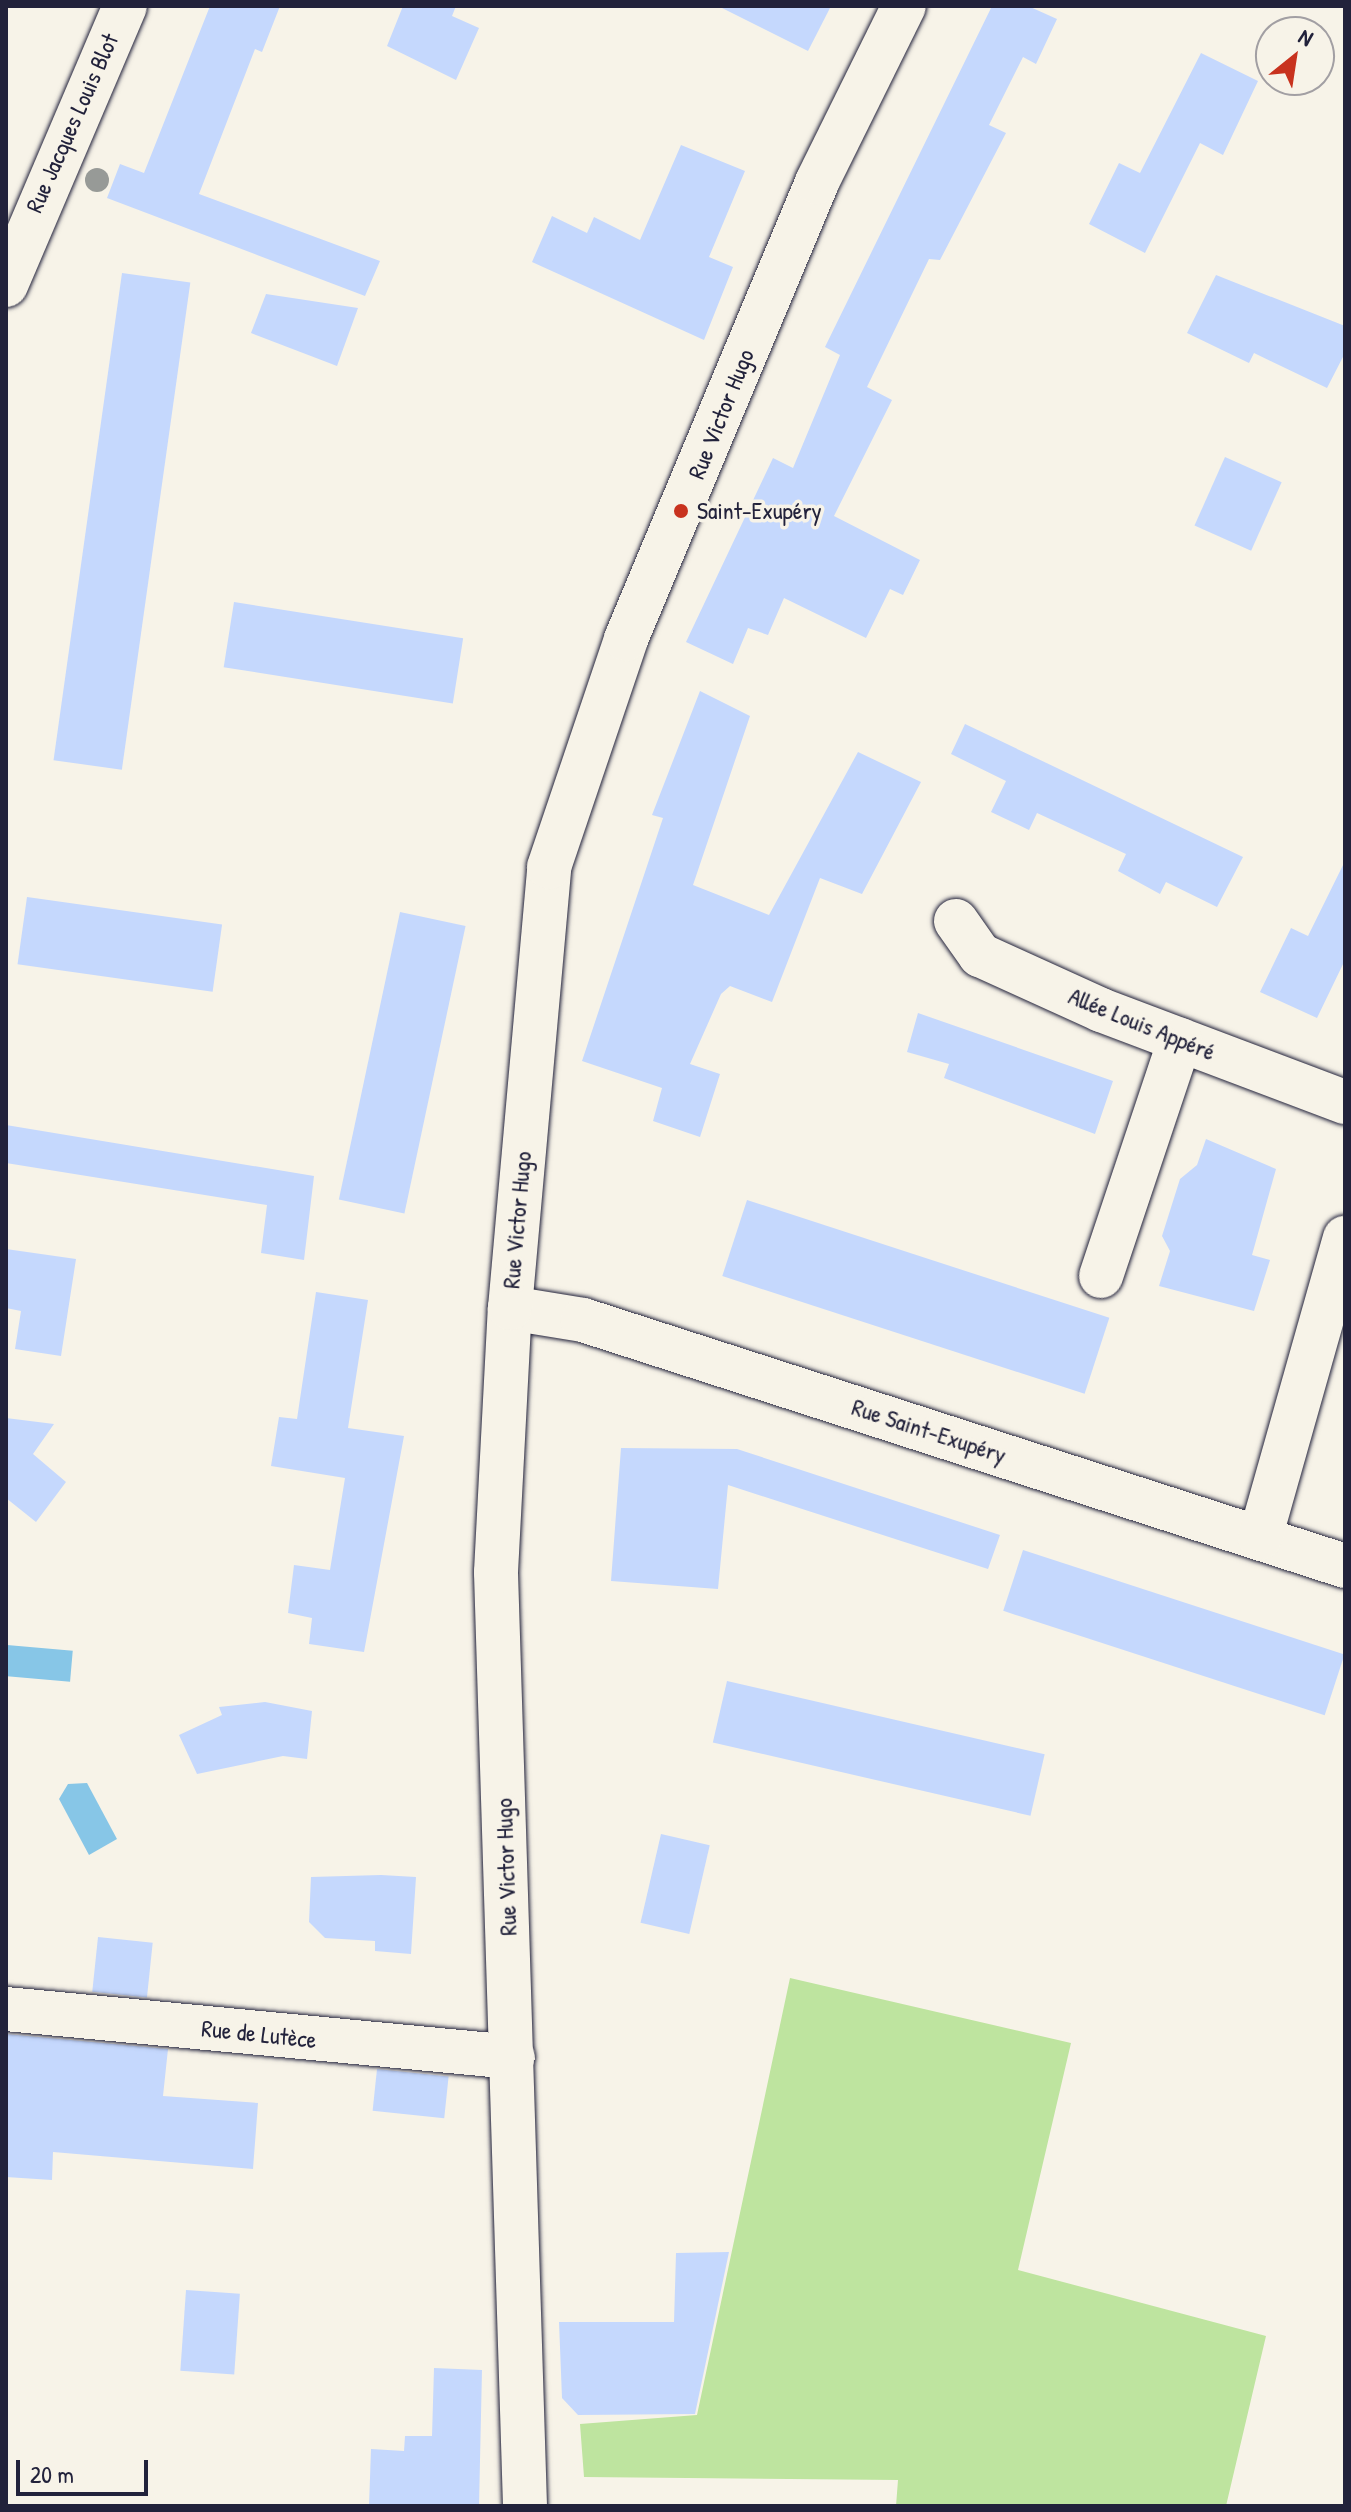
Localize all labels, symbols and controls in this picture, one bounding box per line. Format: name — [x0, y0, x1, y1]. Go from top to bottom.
north arrow — [1255, 16, 1335, 96]
text: N — [1293, 21, 1319, 53]
street label: Rue Jacques Louis Blot — [20, 29, 124, 217]
street label: Rue Victor Hugo — [682, 345, 760, 483]
place label: Saint-Exupéry — [697, 497, 822, 525]
marker: Saint-Exupéry — [672, 502, 690, 520]
street label: Allée Louis Appéré — [1064, 982, 1220, 1066]
street label: Rue Victor Hugo — [497, 1150, 537, 1290]
street label: Rue Saint-Exupéry — [848, 1393, 1010, 1469]
street label: Rue Victor Hugo — [489, 1798, 523, 1936]
street label: Rue de Lutèce — [200, 2014, 318, 2054]
scale bar — [20, 2444, 152, 2494]
text: 20 m — [30, 2458, 74, 2490]

